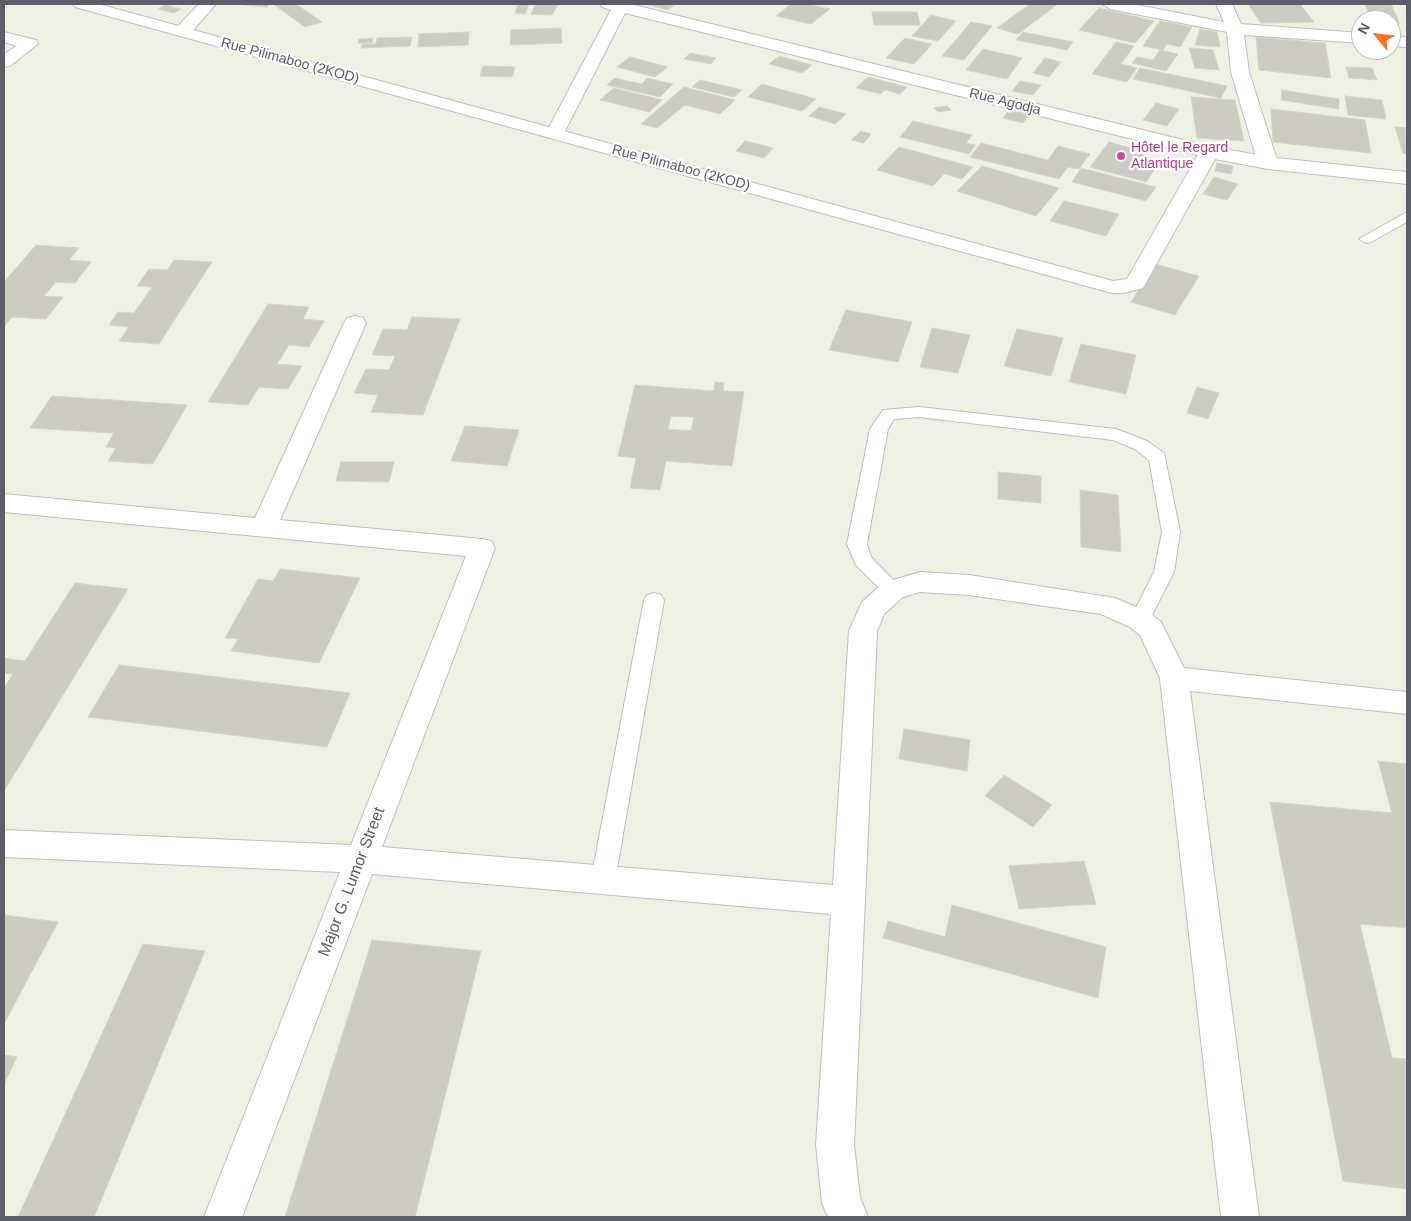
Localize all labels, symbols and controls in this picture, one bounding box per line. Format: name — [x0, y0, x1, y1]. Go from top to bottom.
north arrow — [1351, 10, 1401, 60]
text: N — [1354, 20, 1373, 37]
street label: Rue Pilimaboo (2KOD) — [219, 34, 361, 88]
street label: Rue Agodja — [967, 85, 1043, 119]
place label: Hôtel le Regard Atlantique — [1131, 140, 1228, 172]
street label: Rue Pilimaboo (2KOD) — [610, 141, 752, 195]
marker: Hôtel le Regard Atlantique — [1115, 150, 1127, 162]
street label: Major G. Lumor Street — [315, 805, 389, 959]

